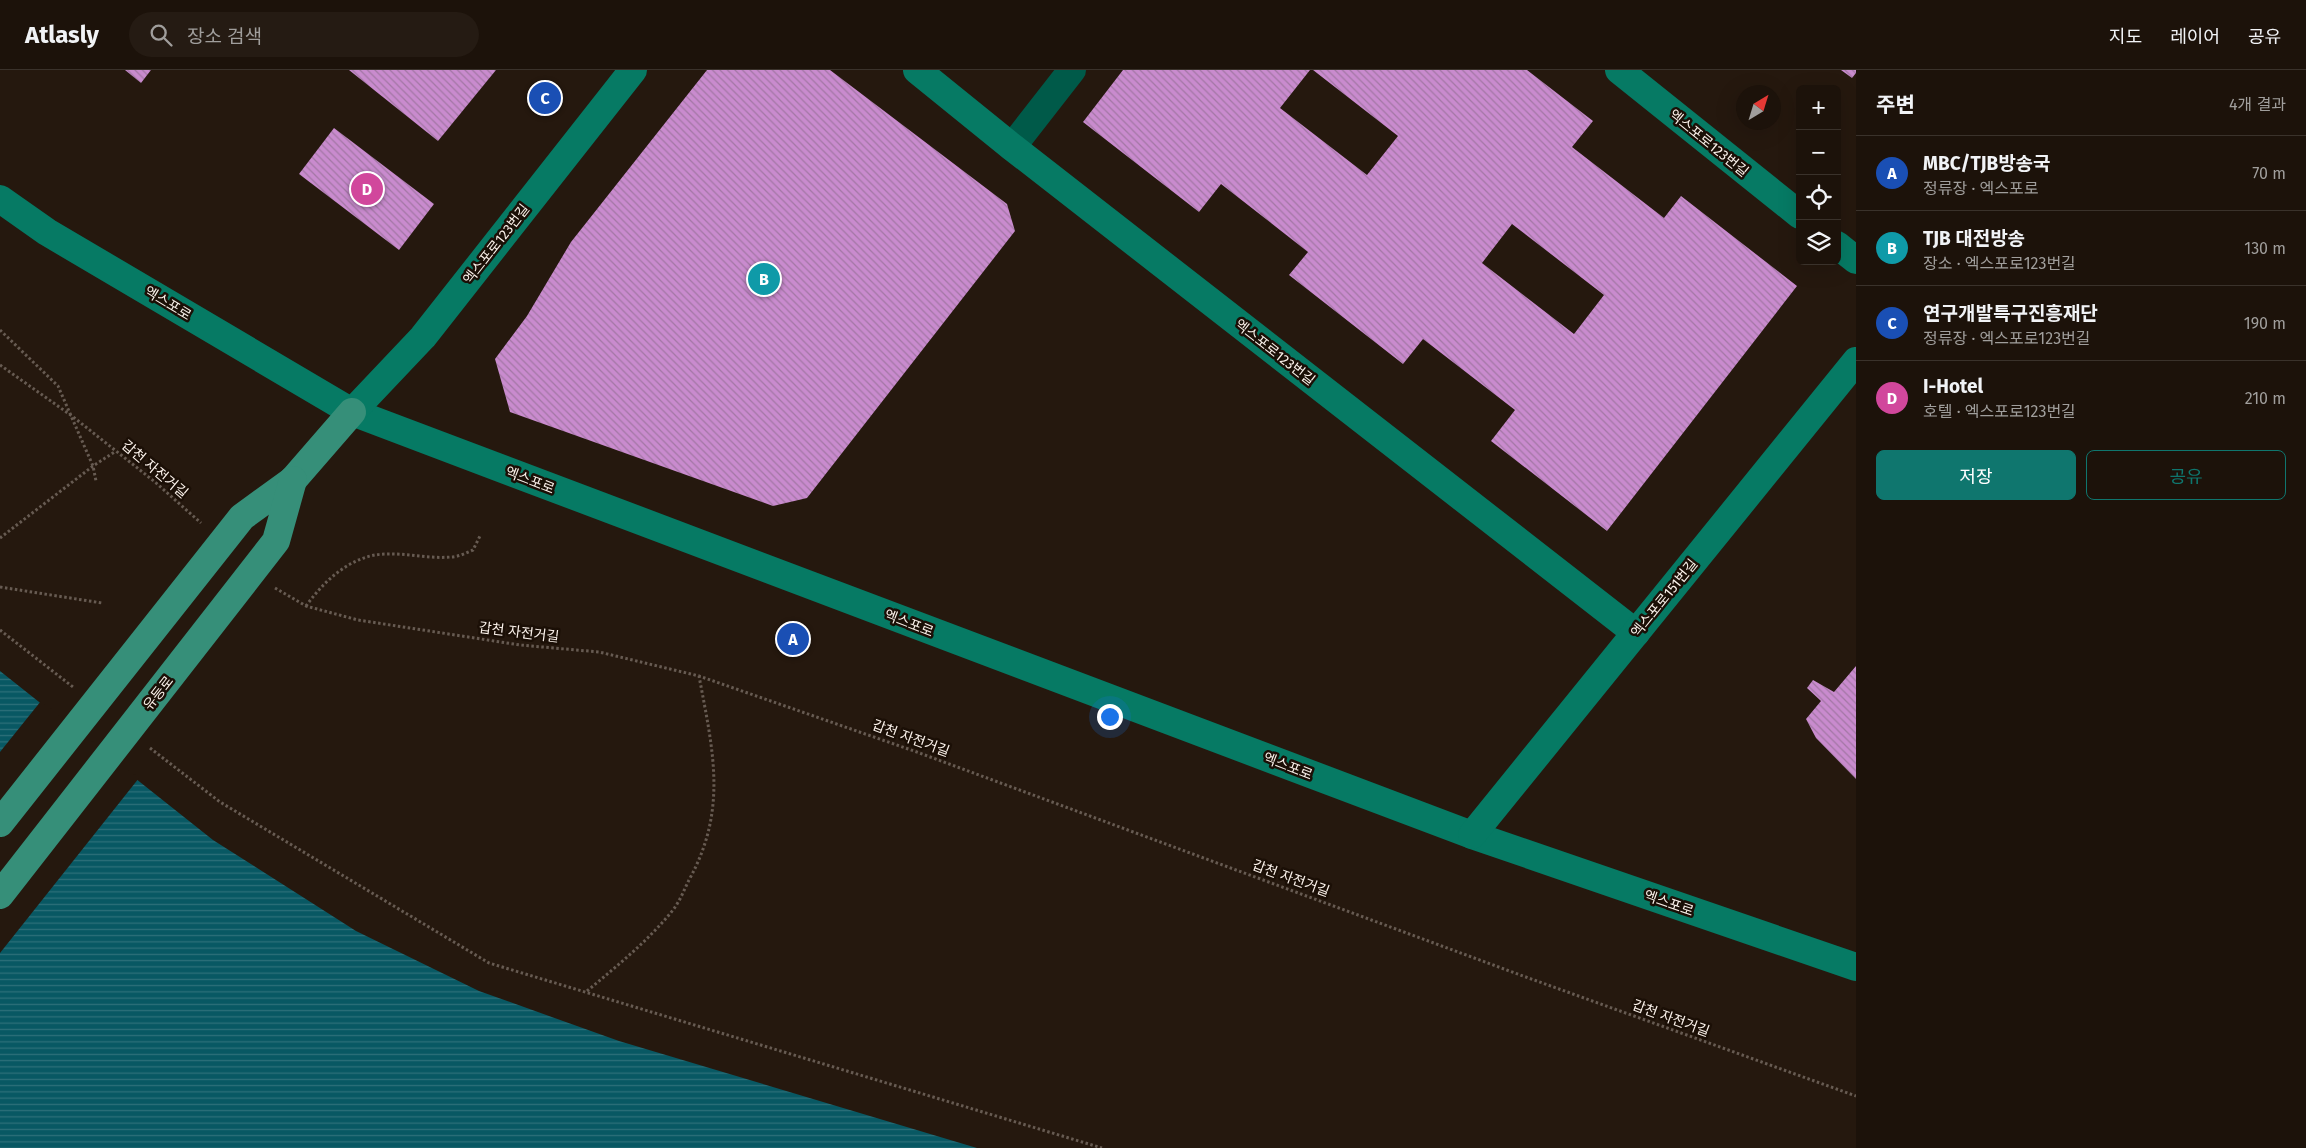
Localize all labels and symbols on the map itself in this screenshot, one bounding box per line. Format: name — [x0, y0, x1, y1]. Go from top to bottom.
pin: C — [529, 79, 561, 117]
north arrow — [1736, 85, 1781, 130]
street label: 엑스포로123번길 — [1666, 106, 1752, 181]
pin: D — [351, 170, 383, 208]
street label: 엑스포로123번길 — [460, 201, 533, 288]
pin: B — [748, 260, 780, 298]
street label: 엑스포로 — [141, 283, 194, 324]
street label: 엑스포로123번길 — [1231, 316, 1318, 389]
street label: 갑천 자전거길 — [118, 437, 191, 502]
street label: 엑스포로 — [503, 463, 557, 498]
street label: 엑스포로151번길 — [1628, 556, 1701, 641]
street label: 엑스포로 — [882, 606, 936, 641]
street label: 갑천 자전거길 — [478, 619, 560, 646]
pin: A — [777, 620, 809, 658]
street label: 유등로 — [140, 673, 177, 714]
your location — [1097, 704, 1123, 730]
street label: 갑천 자전거길 — [870, 717, 952, 760]
street label: 엑스포로 — [1261, 749, 1315, 784]
street label: 갑천 자전거길 — [1250, 857, 1332, 900]
street label: 엑스포로 — [1642, 887, 1696, 920]
street label: 갑천 자전거길 — [1630, 997, 1712, 1040]

